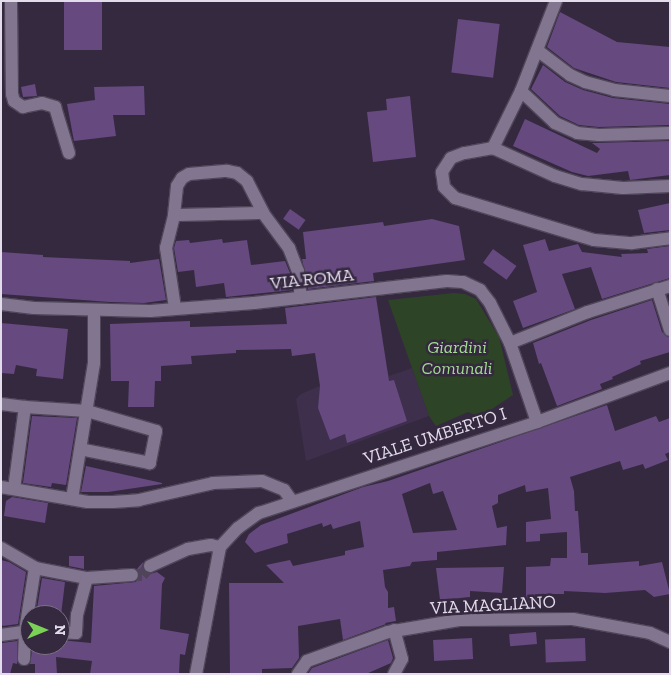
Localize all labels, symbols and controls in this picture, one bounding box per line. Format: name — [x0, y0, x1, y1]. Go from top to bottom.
street label: VIA ROMA — [269, 264, 355, 294]
park label: Giardini Comunali — [422, 337, 492, 379]
street label: VIALE UMBERTO I — [361, 403, 509, 469]
street label: VIA MAGLIANO — [429, 591, 557, 619]
north arrow — [20, 605, 70, 655]
text: N — [51, 625, 68, 635]

